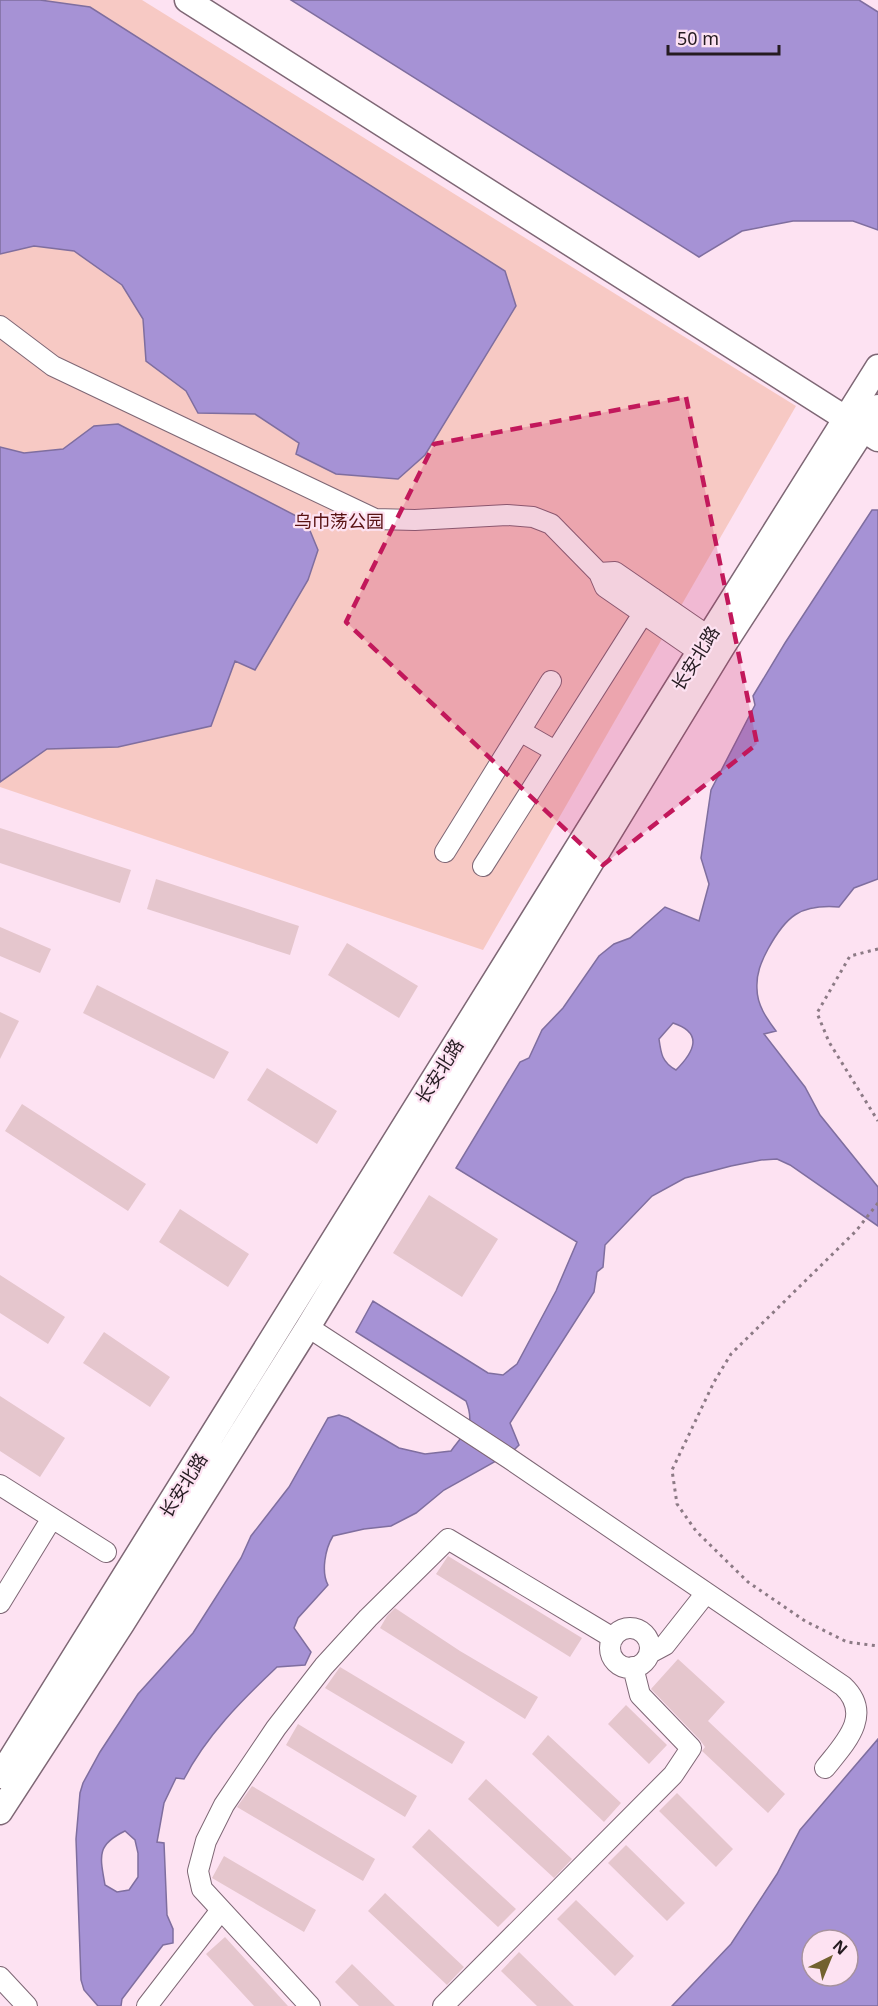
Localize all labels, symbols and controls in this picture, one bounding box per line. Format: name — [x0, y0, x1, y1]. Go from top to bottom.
scale bar — [668, 18, 779, 56]
text: 50 m — [677, 26, 719, 50]
park label: 乌巾荡公园 — [294, 509, 384, 533]
street label: 长安北路 — [666, 621, 724, 695]
street label: 长安北路 — [410, 1034, 468, 1108]
street label: 长安北路 — [154, 1448, 212, 1522]
north arrow — [800, 1928, 860, 1988]
text: N — [828, 1935, 852, 1960]

